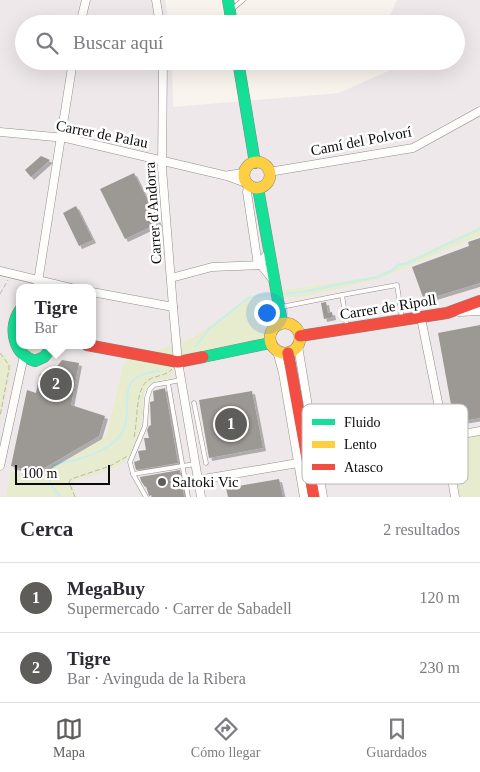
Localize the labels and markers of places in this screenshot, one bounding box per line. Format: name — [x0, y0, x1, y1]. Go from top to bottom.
pin: 2 — [40, 365, 72, 403]
pin: 1 — [215, 405, 247, 443]
place label: Saltoki Vic — [172, 474, 239, 490]
marker: Saltoki Vic — [156, 476, 168, 488]

